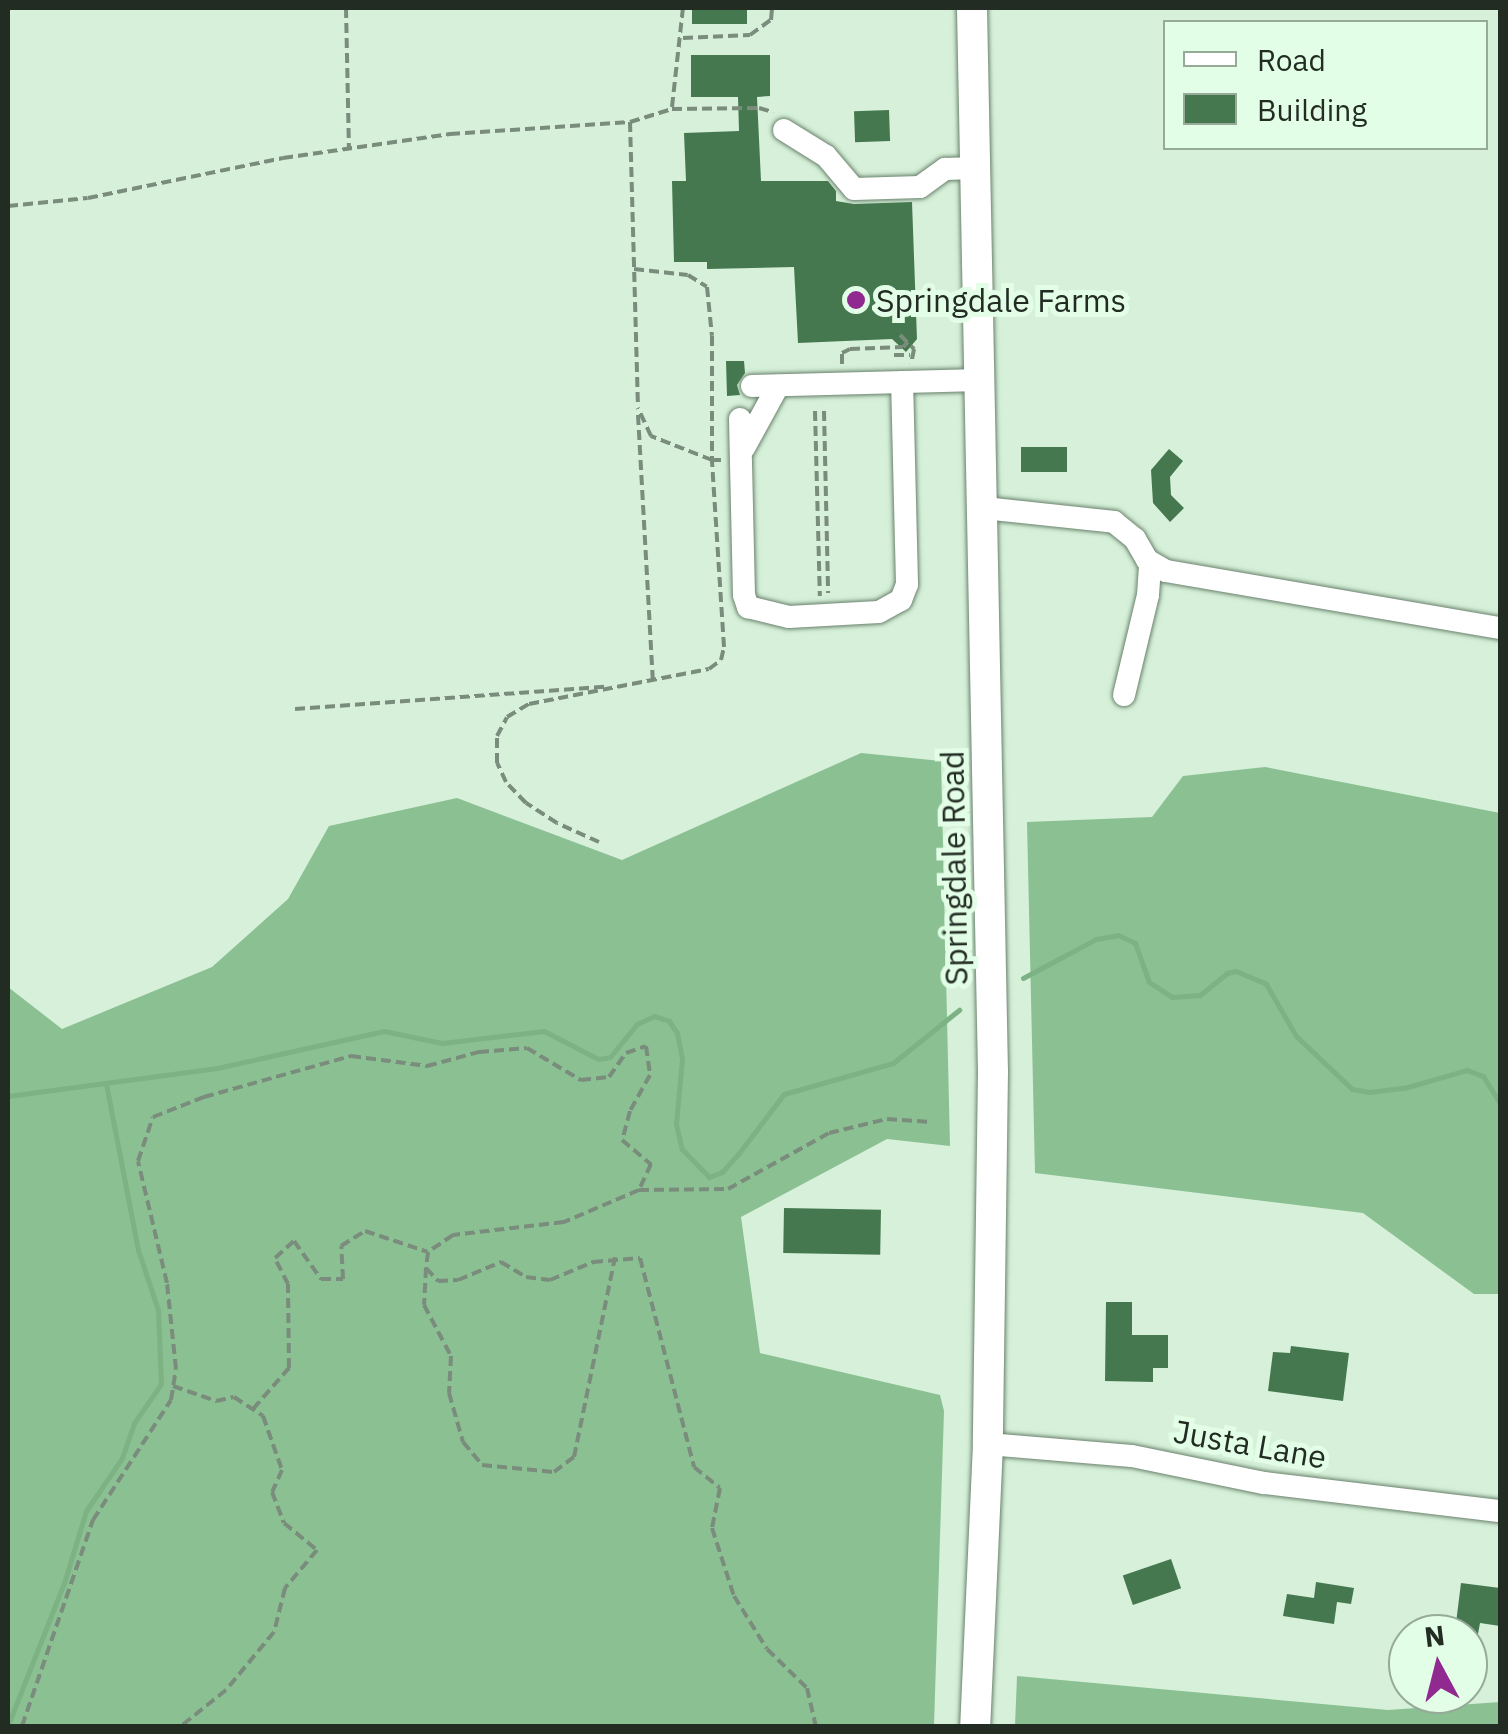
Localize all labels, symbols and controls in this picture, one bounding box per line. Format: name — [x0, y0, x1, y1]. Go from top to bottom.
legend — [1163, 20, 1488, 150]
text: Road — [1257, 40, 1326, 79]
text: Building — [1257, 90, 1367, 129]
place label: Springdale Farms — [876, 281, 1126, 319]
marker: Springdale Farms — [845, 289, 867, 311]
street label: Springdale Road — [933, 750, 975, 986]
street label: Justa Lane — [1171, 1412, 1329, 1476]
north arrow — [1388, 1614, 1488, 1714]
text: N — [1422, 1616, 1447, 1655]

